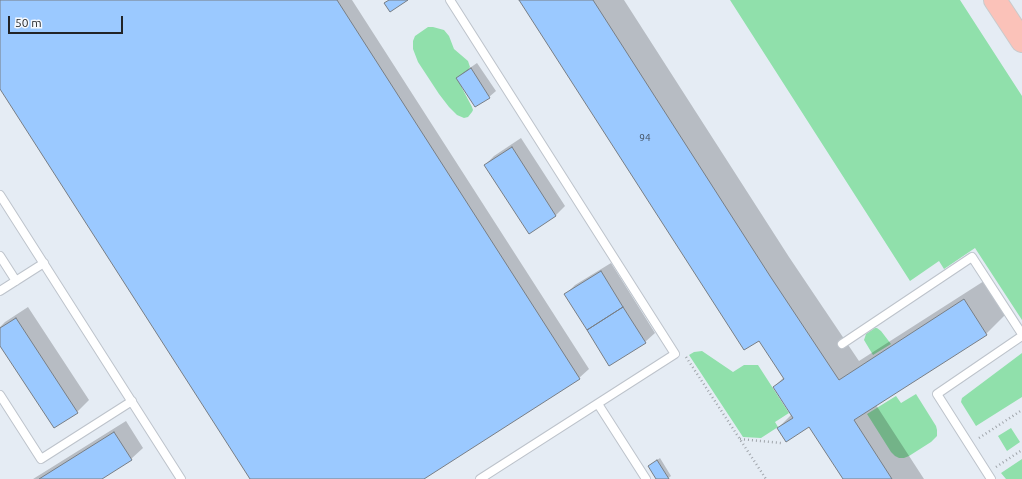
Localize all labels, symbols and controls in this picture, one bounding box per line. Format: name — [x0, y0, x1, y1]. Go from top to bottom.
scale bar — [10, 8, 125, 34]
text: 50 m — [15, 16, 42, 29]
house number: 94 — [639, 132, 651, 144]

